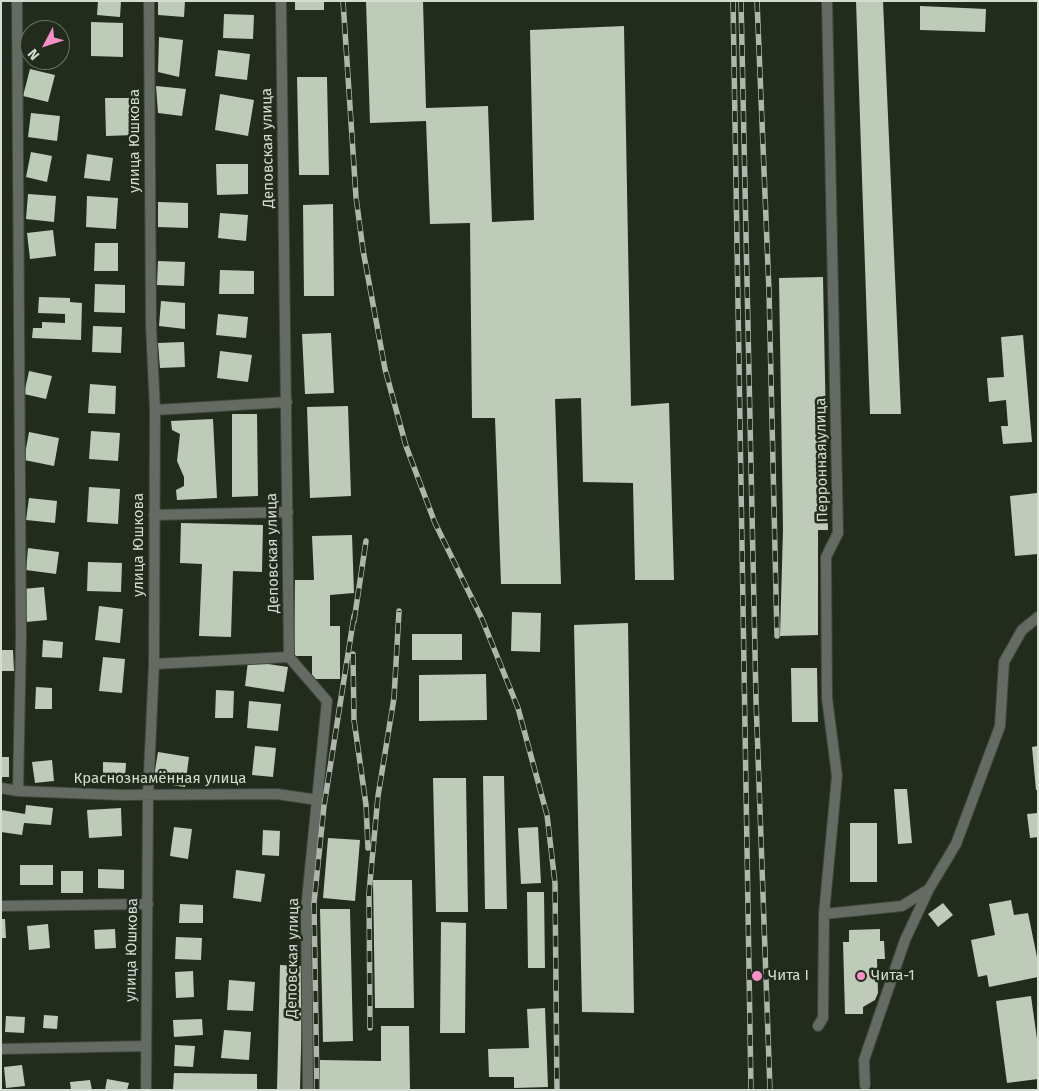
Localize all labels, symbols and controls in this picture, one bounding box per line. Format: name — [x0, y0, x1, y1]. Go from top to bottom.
north arrow — [20, 20, 70, 70]
text: N — [24, 45, 43, 63]
street label: Деповская улица — [258, 88, 278, 208]
street label: улица Юшкова — [126, 89, 144, 193]
street label: Перронная улица — [812, 397, 832, 523]
street label: улица Юшкова — [130, 493, 148, 597]
street label: Деповская улица — [263, 493, 283, 613]
street label: Краснознамённая улица — [74, 770, 246, 788]
street label: улица Юшкова — [122, 898, 142, 1002]
street label: Деповская улица — [283, 898, 303, 1018]
place label: Чита I — [768, 967, 809, 985]
place label: Чита-1 — [871, 967, 915, 985]
marker: Чита I — [750, 969, 764, 983]
marker: Чита-1 — [855, 970, 867, 982]

